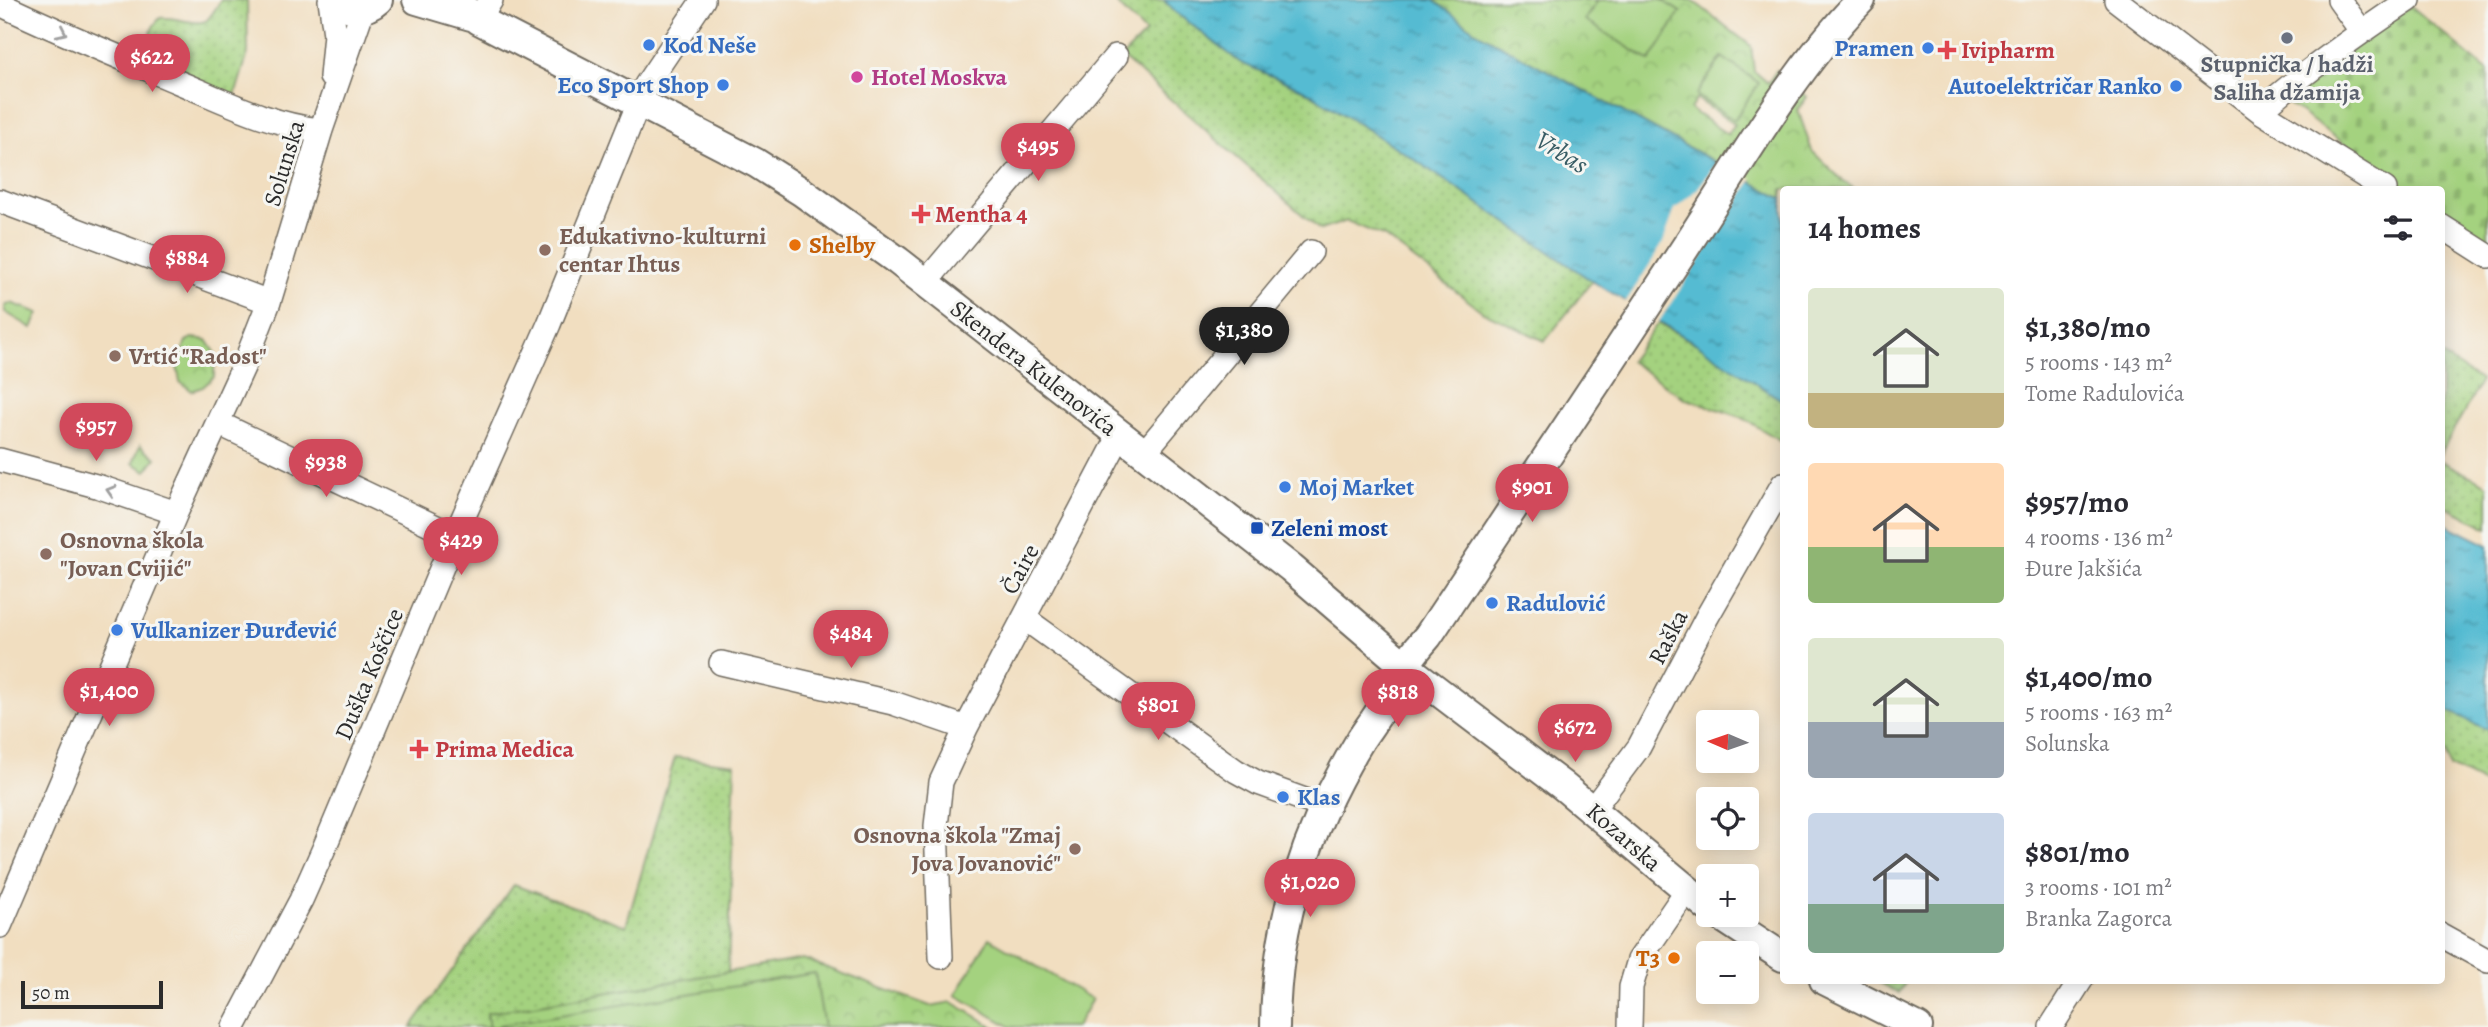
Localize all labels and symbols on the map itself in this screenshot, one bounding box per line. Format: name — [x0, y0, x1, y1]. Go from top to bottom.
one-way arrow — [55, 24, 67, 38]
place label: Kod Neše — [663, 29, 756, 61]
marker: Stupnička / hadži Saliha džamija — [2279, 30, 2295, 46]
place label: Pramen — [1834, 32, 1914, 64]
pin: $622 — [111, 34, 193, 94]
place label: Ivipharm — [1961, 34, 2055, 66]
marker: Kod Neše — [641, 37, 657, 53]
marker: Pramen — [1920, 40, 1936, 56]
marker: Ivipharm — [1939, 42, 1955, 58]
place label: Stupnička / hadži Saliha džamija — [2200, 48, 2374, 108]
place label: Hotel Moskva — [871, 61, 1008, 93]
place label: Eco Sport Shop — [557, 69, 709, 101]
marker: Hotel Moskva — [849, 69, 865, 85]
place label: Autoelektričar Ranko — [1947, 70, 2162, 102]
marker: Eco Sport Shop — [715, 77, 731, 93]
marker: Autoelektričar Ranko — [2168, 78, 2184, 94]
street label: Solunska — [256, 115, 312, 210]
water label: Vrbas — [1529, 123, 1595, 182]
pin: $495 — [997, 124, 1079, 183]
place label: Mentha 4 — [935, 198, 1027, 230]
marker: Mentha 4 — [913, 206, 929, 222]
place label: Edukativno-kulturni centar Ihtus — [559, 220, 766, 280]
place label: Shelby — [809, 229, 876, 261]
pin: $884 — [146, 236, 228, 295]
marker: Shelby — [787, 237, 803, 253]
marker: Edukativno-kulturni centar Ihtus — [537, 242, 553, 258]
street label: Skendera Kulenovića — [944, 293, 1125, 444]
pin: $1,380 — [1187, 308, 1301, 367]
place label: Vrtić "Radost" — [128, 340, 267, 372]
marker: Vrtić "Radost" — [107, 348, 123, 364]
pin: $957 — [55, 404, 137, 463]
pin: $938 — [285, 440, 367, 499]
pin: $901 — [1491, 464, 1573, 524]
place label: Moj Market — [1299, 471, 1414, 503]
marker: Moj Market — [1277, 479, 1293, 495]
one-way arrow — [105, 484, 117, 499]
place label: Zeleni most — [1271, 512, 1388, 544]
pin: $429 — [420, 518, 502, 577]
marker: Zeleni most — [1249, 520, 1265, 536]
place label: Osnovna škola "Jovan Cvijić" — [60, 524, 204, 584]
street label: Čaire — [994, 538, 1046, 600]
marker: Osnovna škola "Jovan Cvijić" — [38, 546, 54, 562]
place label: Radulović — [1506, 587, 1606, 619]
marker: Radulović — [1484, 595, 1500, 611]
street label: Duška Koščice — [327, 603, 411, 745]
street label: Raška — [1641, 603, 1696, 670]
pin: $484 — [810, 610, 892, 670]
place label: Vulkanizer Đurđević — [130, 614, 337, 646]
marker: Vulkanizer Đurđević — [109, 622, 125, 638]
pin: $1,400 — [52, 668, 166, 728]
pin: $818 — [1357, 670, 1439, 729]
pin: $801 — [1117, 682, 1199, 742]
pin: $672 — [1534, 704, 1616, 764]
north arrow — [1696, 710, 1759, 774]
place label: Prima Medica — [435, 733, 574, 765]
marker: Prima Medica — [409, 739, 429, 759]
place label: Klas — [1297, 781, 1340, 813]
marker: Klas — [1275, 789, 1291, 805]
street label: Kozarska — [1580, 795, 1669, 879]
place label: Osnovna škola "Zmaj Jova Jovanović" — [853, 819, 1061, 879]
marker: Osnovna škola "Zmaj Jova Jovanović" — [1067, 841, 1083, 857]
pin: $1,020 — [1253, 860, 1367, 919]
place label: T3 — [1636, 942, 1660, 974]
marker: T3 — [1666, 950, 1682, 966]
scale bar — [21, 978, 163, 1010]

